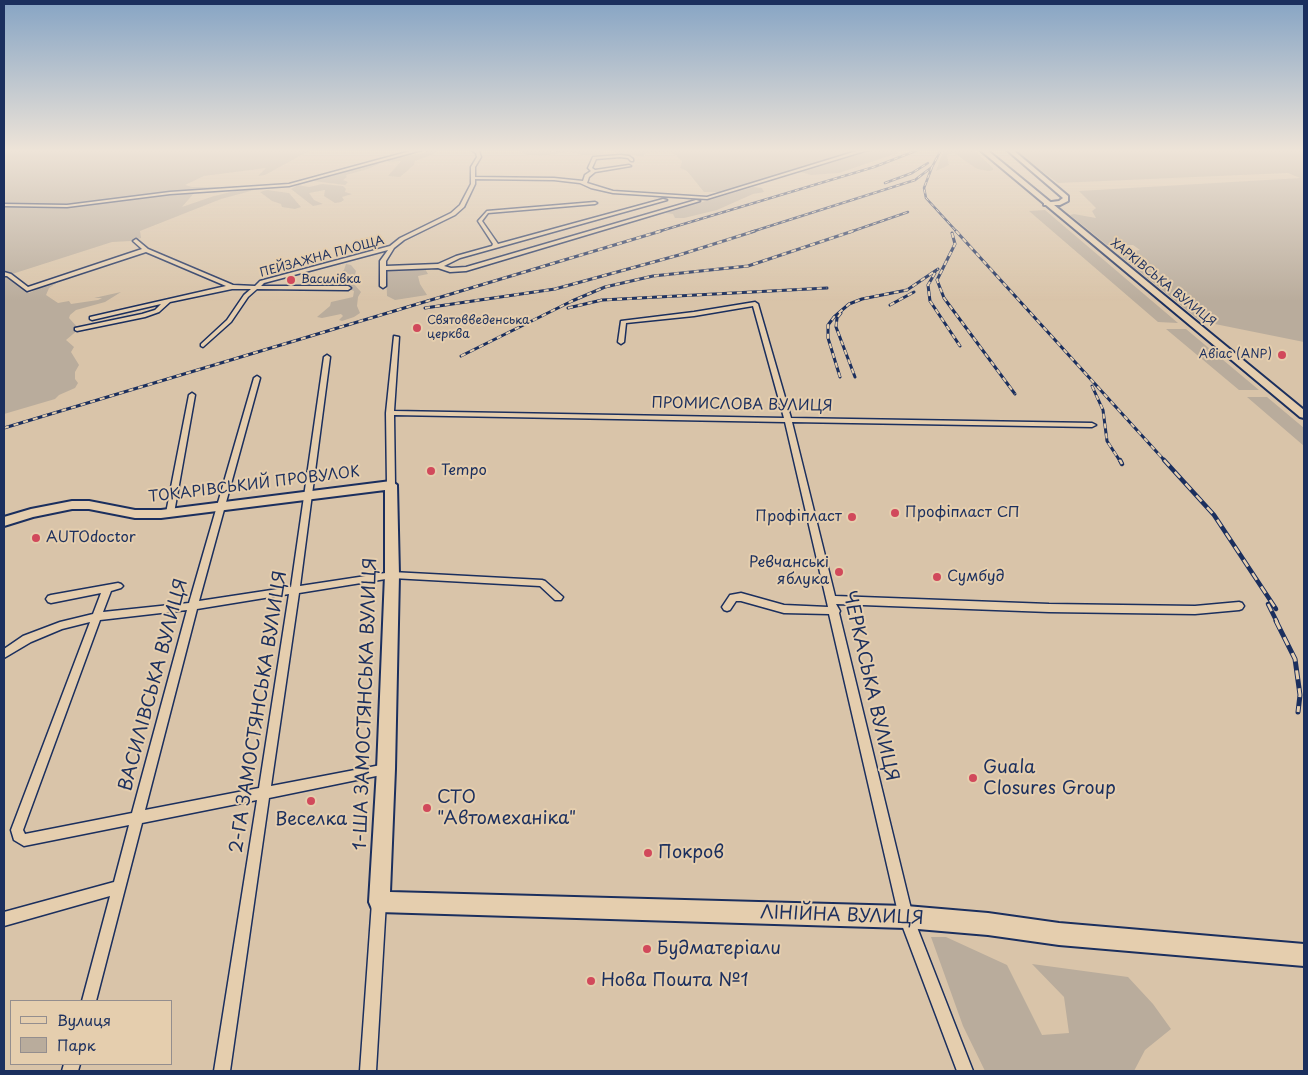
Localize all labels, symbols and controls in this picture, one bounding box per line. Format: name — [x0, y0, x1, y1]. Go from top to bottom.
street label: ПЕЙЗАЖНА ПЛОЩА — [258, 233, 386, 281]
street label: ХАРКІВСЬКА ВУЛИЦЯ — [1108, 236, 1218, 330]
place label: Василівка — [301, 273, 361, 287]
marker: Василівка — [285, 274, 297, 286]
place label: Святовведенська церква — [427, 314, 529, 342]
marker: Святовведенська церква — [411, 322, 423, 334]
place label: Авіас (ANP) — [1199, 348, 1272, 362]
marker: Авіас (ANP) — [1276, 349, 1288, 361]
street label: ПРОМИСЛОВА ВУЛИЦЯ — [651, 394, 833, 416]
place label: Tempo — [441, 462, 487, 480]
street label: ТОКАРІВСЬКИЙ ПРОВУЛОК — [147, 463, 361, 507]
marker: Tempo — [425, 465, 437, 477]
place label: Профіпласт СП — [905, 504, 1020, 522]
marker: Профіпласт СП — [889, 507, 901, 519]
place label: Профіпласт — [755, 508, 842, 526]
marker: Профіпласт — [846, 511, 858, 523]
place label: AUTOdoctor — [46, 529, 136, 547]
marker: AUTOdoctor — [30, 532, 42, 544]
place label: Ревчанські яблука — [749, 554, 829, 589]
street label: 1-ША ЗАМОСТЯНСЬКА ВУЛИЦЯ — [350, 557, 382, 851]
marker: Ревчанські яблука — [833, 566, 845, 578]
place label: Сумбуд — [947, 568, 1004, 586]
street label: 2-ГА ЗАМОСТЯНСЬКА ВУЛИЦЯ — [226, 569, 292, 855]
marker: Сумбуд — [931, 571, 943, 583]
street label: ВАСИЛІВСЬКА ВУЛИЦЯ — [115, 576, 193, 794]
street label: ЧЕРКАСЬКА ВУЛИЦЯ — [838, 589, 902, 783]
place label: Guala Closures Group — [983, 757, 1116, 800]
marker: Guala Closures Group — [967, 772, 979, 784]
place label: СТО "Автомеханіка" — [437, 787, 576, 830]
marker: Веселка — [305, 795, 317, 807]
marker: СТО "Автомеханіка" — [421, 802, 433, 814]
place label: Веселка — [275, 809, 347, 831]
place label: Покров — [658, 842, 724, 864]
marker: Покров — [642, 847, 654, 859]
street label: ЛІНІЙНА ВУЛИЦЯ — [760, 902, 924, 930]
place label: Будматеріали — [657, 938, 781, 960]
marker: Будматеріали — [641, 943, 653, 955]
place label: Нова Пошта №1 — [601, 970, 749, 992]
marker: Нова Пошта №1 — [585, 975, 597, 987]
legend — [10, 1000, 172, 1065]
text: Вулиця — [57, 1008, 111, 1031]
text: Парк — [57, 1033, 96, 1056]

